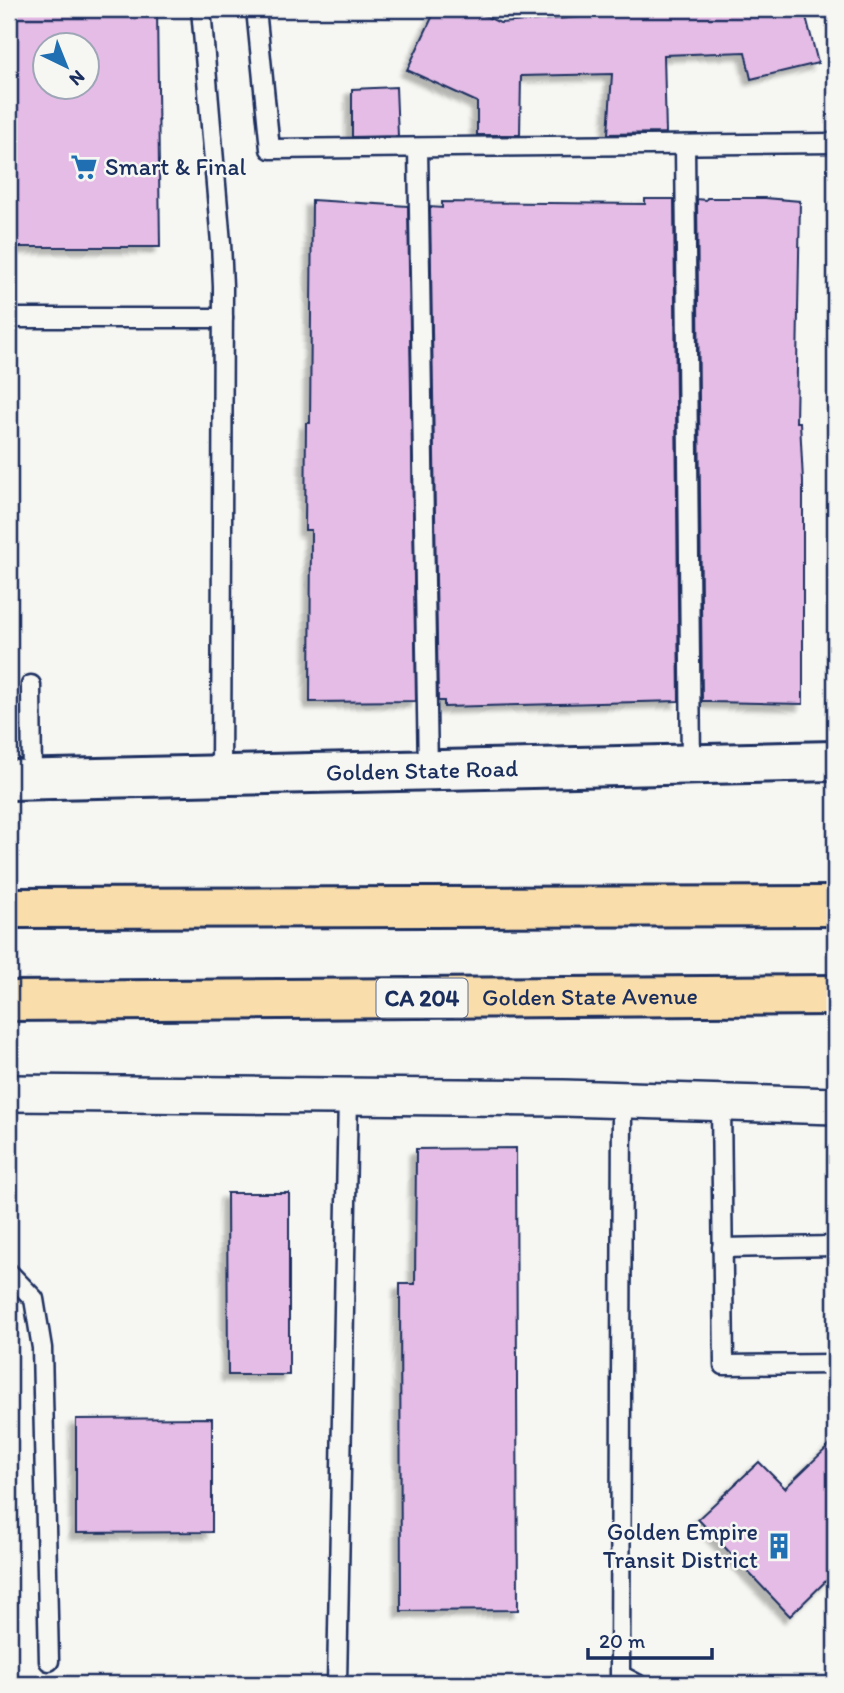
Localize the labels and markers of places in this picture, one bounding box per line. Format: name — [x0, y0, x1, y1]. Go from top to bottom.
supermarket icon: Smart & Final — [69, 152, 99, 182]
place label: Smart & Final — [105, 152, 246, 181]
place label: Golden Empire Transit District — [603, 1517, 758, 1574]
building icon: Golden Empire Transit District — [764, 1531, 794, 1561]

